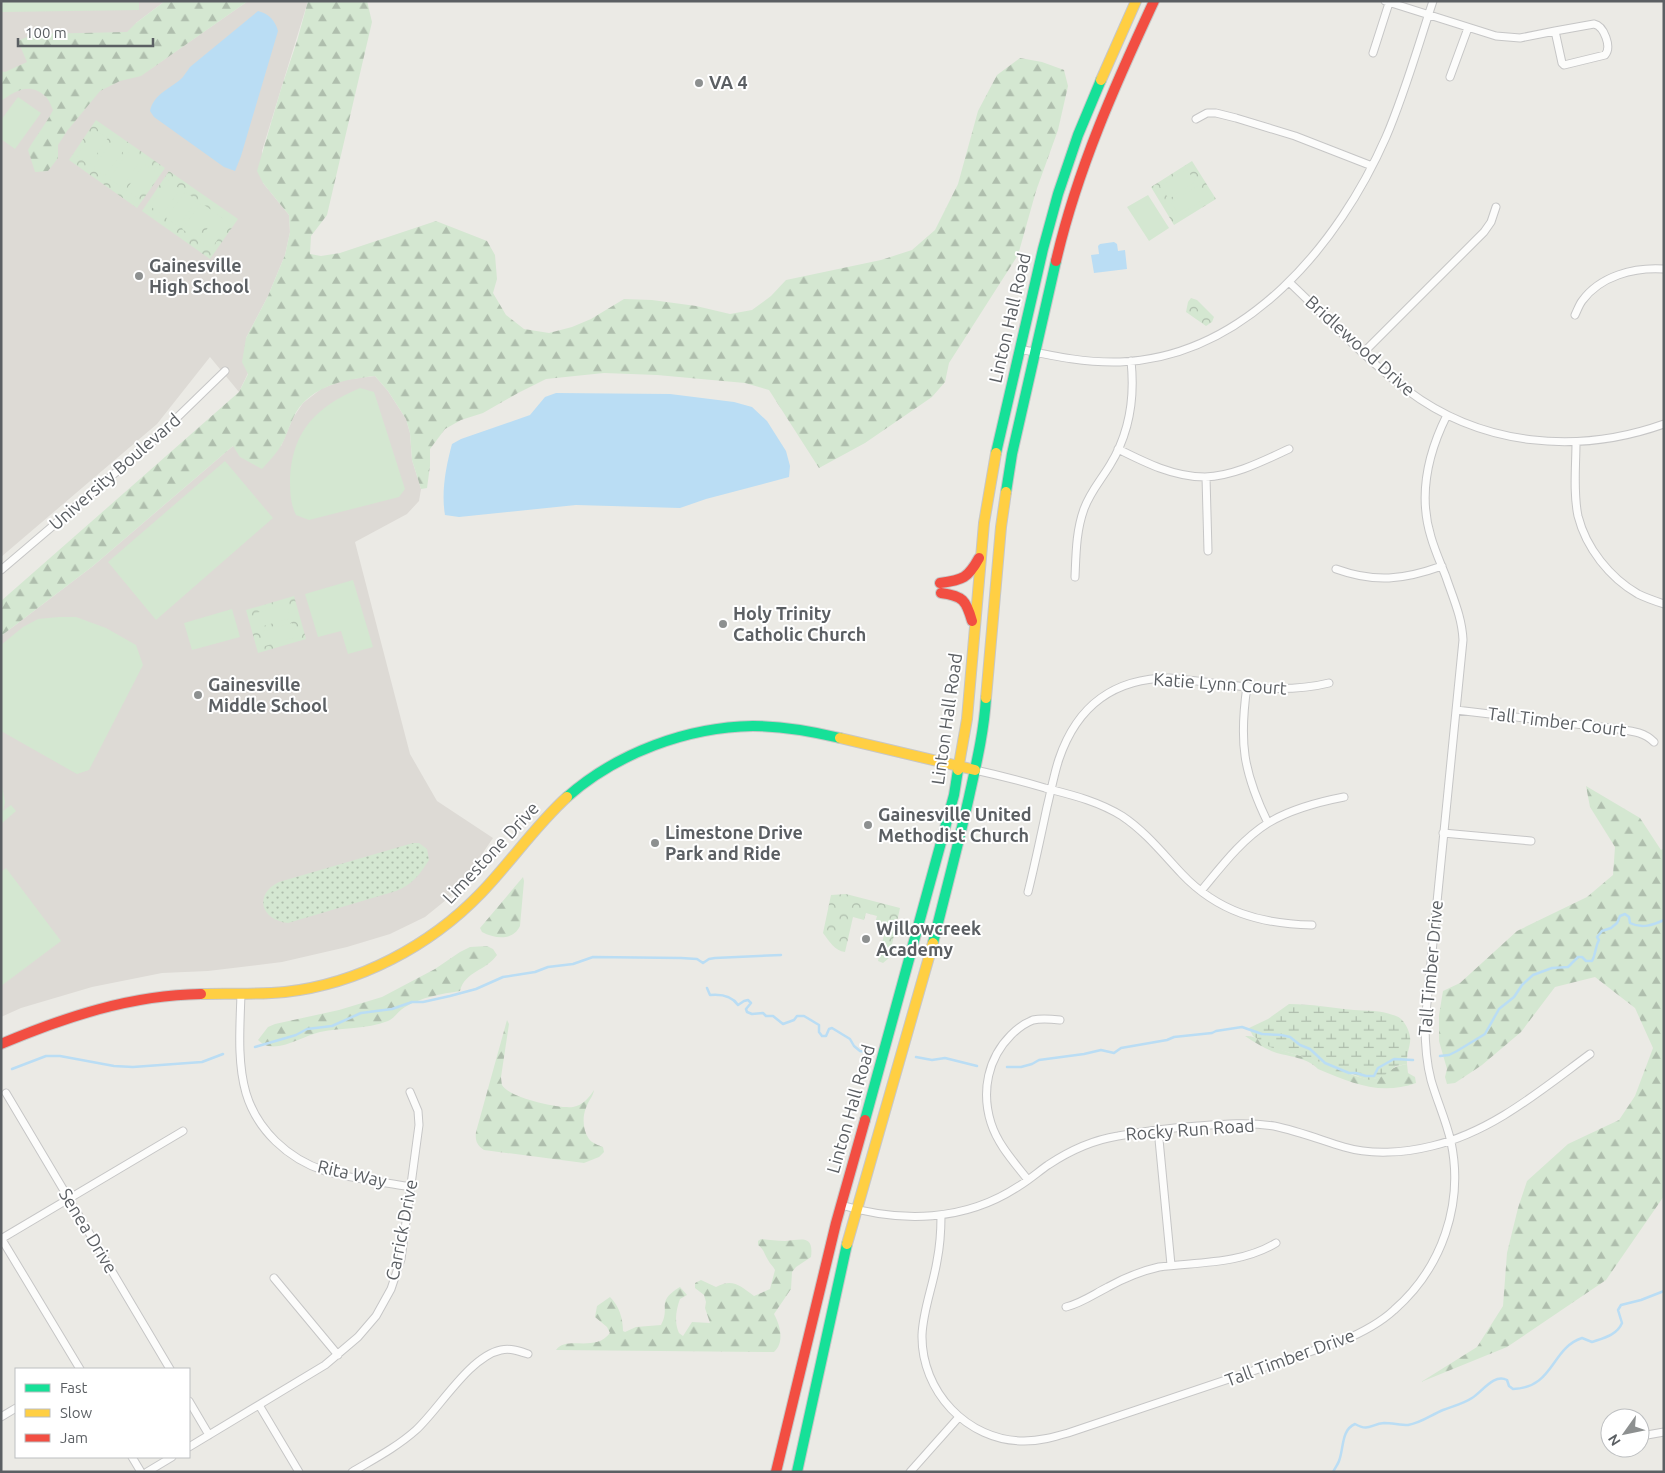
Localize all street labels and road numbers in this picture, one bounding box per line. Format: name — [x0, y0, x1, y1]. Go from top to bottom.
street label: Linton Hall Road — [984, 251, 1034, 385]
street label: Bridlewood Drive — [1302, 291, 1419, 400]
street label: University Boulevard — [45, 409, 184, 533]
street label: Linton Hall Road — [927, 652, 965, 786]
street label: Katie Lynn Court — [1153, 668, 1287, 698]
street label: Tall Timber Court — [1487, 703, 1628, 739]
street label: Limestone Drive — [438, 797, 542, 907]
street label: Tall Timber Drive — [1414, 899, 1446, 1037]
street label: Linton Hall Road — [822, 1042, 878, 1175]
street label: Rocky Run Road — [1125, 1115, 1255, 1143]
street label: Rita Way — [316, 1155, 389, 1191]
street label: Carrick Drive — [381, 1178, 421, 1282]
street label: Senea Drive — [56, 1184, 122, 1277]
street label: Tall Timber Drive — [1222, 1324, 1357, 1390]

